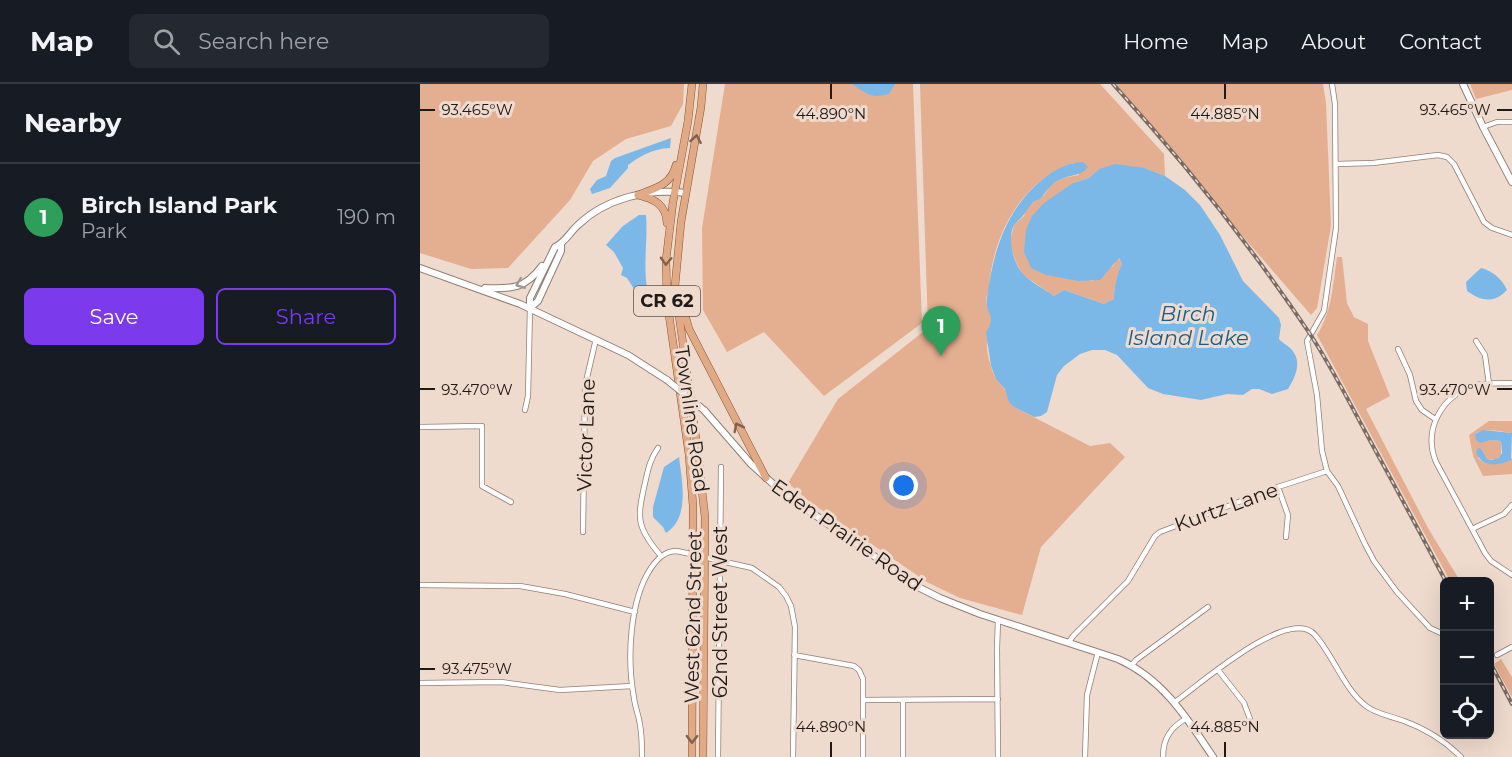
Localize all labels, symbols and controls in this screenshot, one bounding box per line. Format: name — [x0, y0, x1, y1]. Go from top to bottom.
search box — [129, 14, 549, 68]
text: Map — [30, 24, 93, 58]
icon: search — [150, 25, 183, 58]
text: Search here — [198, 28, 329, 55]
text: Home — [1123, 29, 1188, 54]
text: Map — [1221, 29, 1268, 54]
text: About — [1301, 29, 1366, 54]
text: Contact — [1399, 29, 1482, 54]
text: 93.465°W — [441, 100, 513, 119]
text: 93.465°W — [1419, 100, 1491, 119]
text: 44.890°N — [796, 104, 866, 123]
text: 44.885°N — [1190, 104, 1260, 123]
text: Nearby — [24, 107, 121, 139]
one-way arrow — [689, 134, 702, 144]
text: Birch Island Park — [81, 192, 277, 219]
text: 1 — [40, 205, 47, 229]
text: 190 m — [337, 205, 396, 229]
text: Park — [81, 219, 127, 243]
one-way arrow — [660, 257, 672, 266]
one-way arrow — [516, 277, 527, 289]
road number: CR 62 — [634, 286, 700, 316]
button: Save — [24, 288, 204, 345]
button: Share — [216, 288, 396, 345]
water label: Birch Island Lake — [1127, 301, 1249, 350]
pin: 1 — [922, 306, 960, 356]
street label: Townline Road — [670, 344, 714, 494]
street label: Victor Lane — [572, 378, 600, 492]
text: 93.470°W — [441, 380, 513, 399]
text: 93.470°W — [1419, 380, 1491, 399]
one-way arrow — [734, 422, 746, 433]
your location — [889, 471, 918, 500]
street label: Eden Prairie Road — [767, 474, 927, 596]
street label: Kurtz Lane — [1171, 477, 1281, 537]
street label: 62nd Street West — [708, 526, 732, 698]
street label: West 62nd Street — [679, 530, 707, 704]
map controls — [1440, 577, 1494, 739]
button: + — [1440, 577, 1494, 631]
button: − — [1440, 631, 1494, 685]
text: 93.475°W — [442, 659, 512, 678]
button: locate — [1440, 685, 1494, 739]
text: 44.890°N — [796, 717, 866, 736]
text: 44.885°N — [1190, 717, 1260, 736]
one-way arrow — [686, 735, 698, 744]

